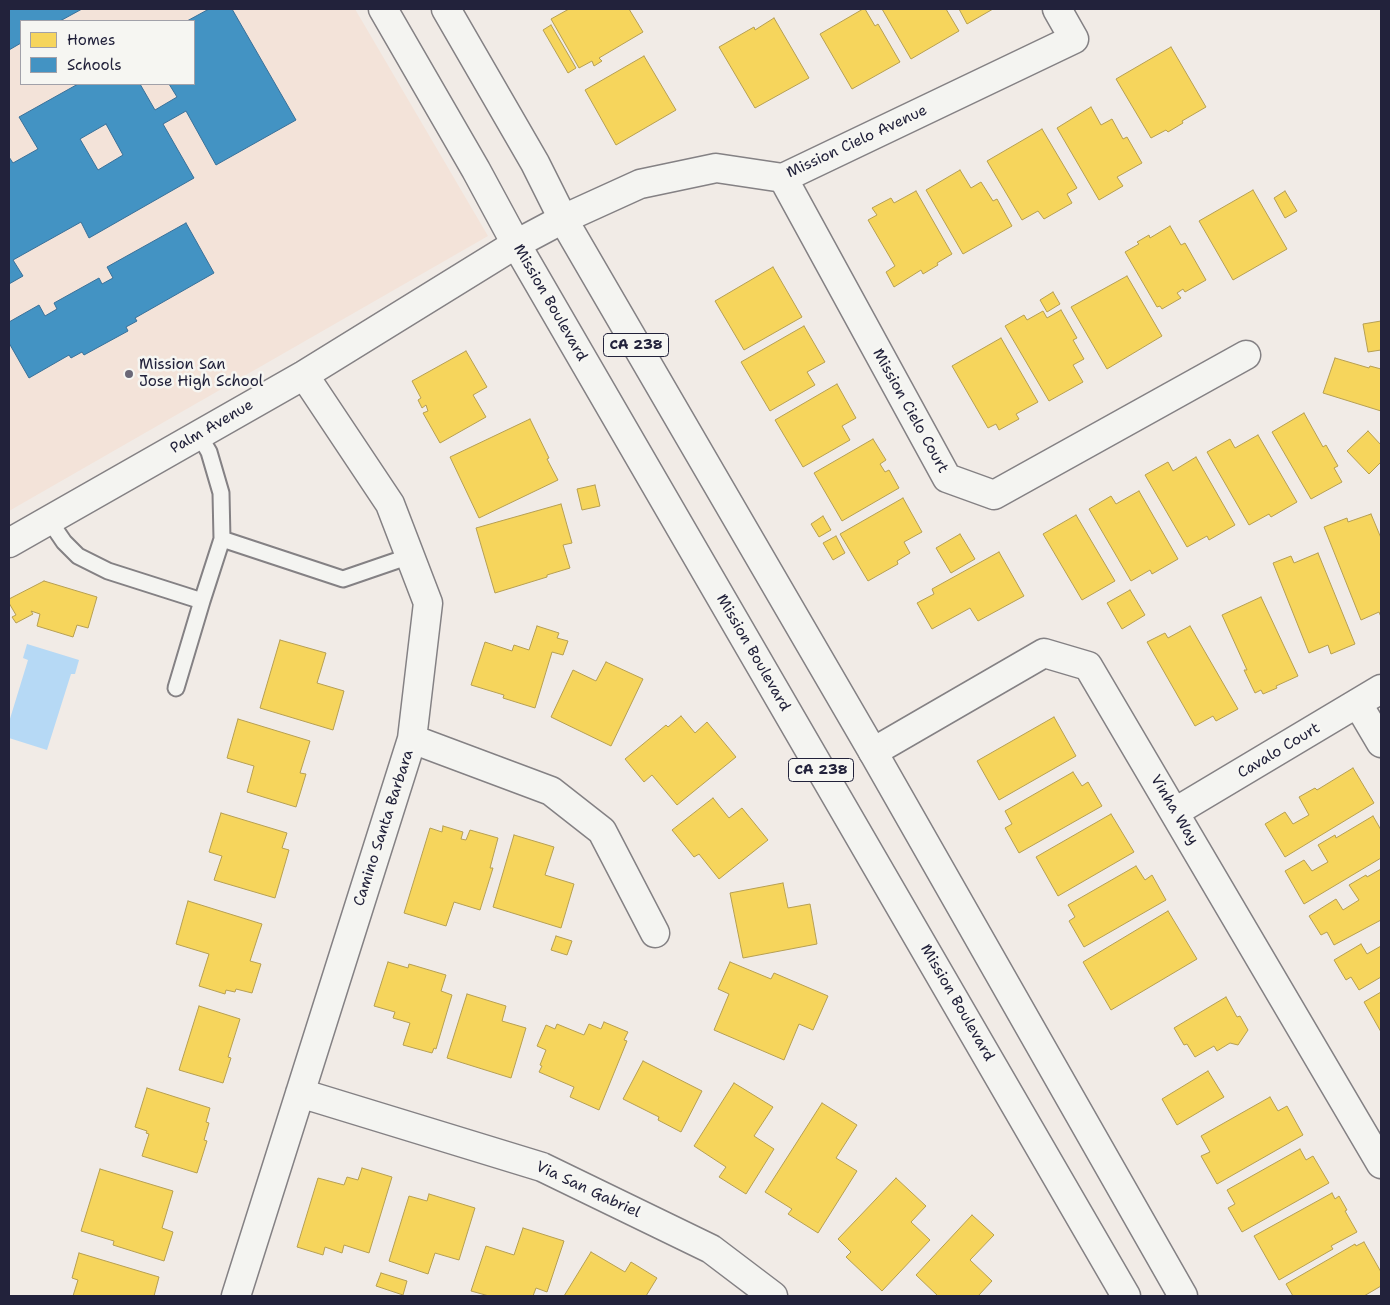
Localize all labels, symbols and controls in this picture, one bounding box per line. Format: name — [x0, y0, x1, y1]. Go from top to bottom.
legend — [20, 20, 195, 85]
text: Homes — [67, 30, 115, 50]
text: Schools — [67, 55, 122, 75]
street label: Mission Cielo Avenue — [784, 102, 930, 182]
street label: Mission Boulevard — [509, 241, 591, 365]
road number: CA 238 — [604, 334, 668, 356]
street label: Mission Cielo Court — [868, 346, 952, 476]
place label: Mission San Jose High School — [139, 356, 263, 391]
marker: Mission San Jose High School — [123, 368, 135, 380]
street label: Palm Avenue — [167, 396, 257, 458]
street label: Mission Boulevard — [712, 591, 794, 715]
street label: Cavalo Court — [1235, 719, 1323, 783]
street label: Camino Santa Barbara — [350, 748, 418, 908]
road number: CA 238 — [788, 758, 854, 782]
street label: Vinha Way — [1146, 772, 1202, 848]
street label: Mission Boulevard — [916, 941, 998, 1065]
street label: Via San Gabriel — [533, 1158, 643, 1222]

